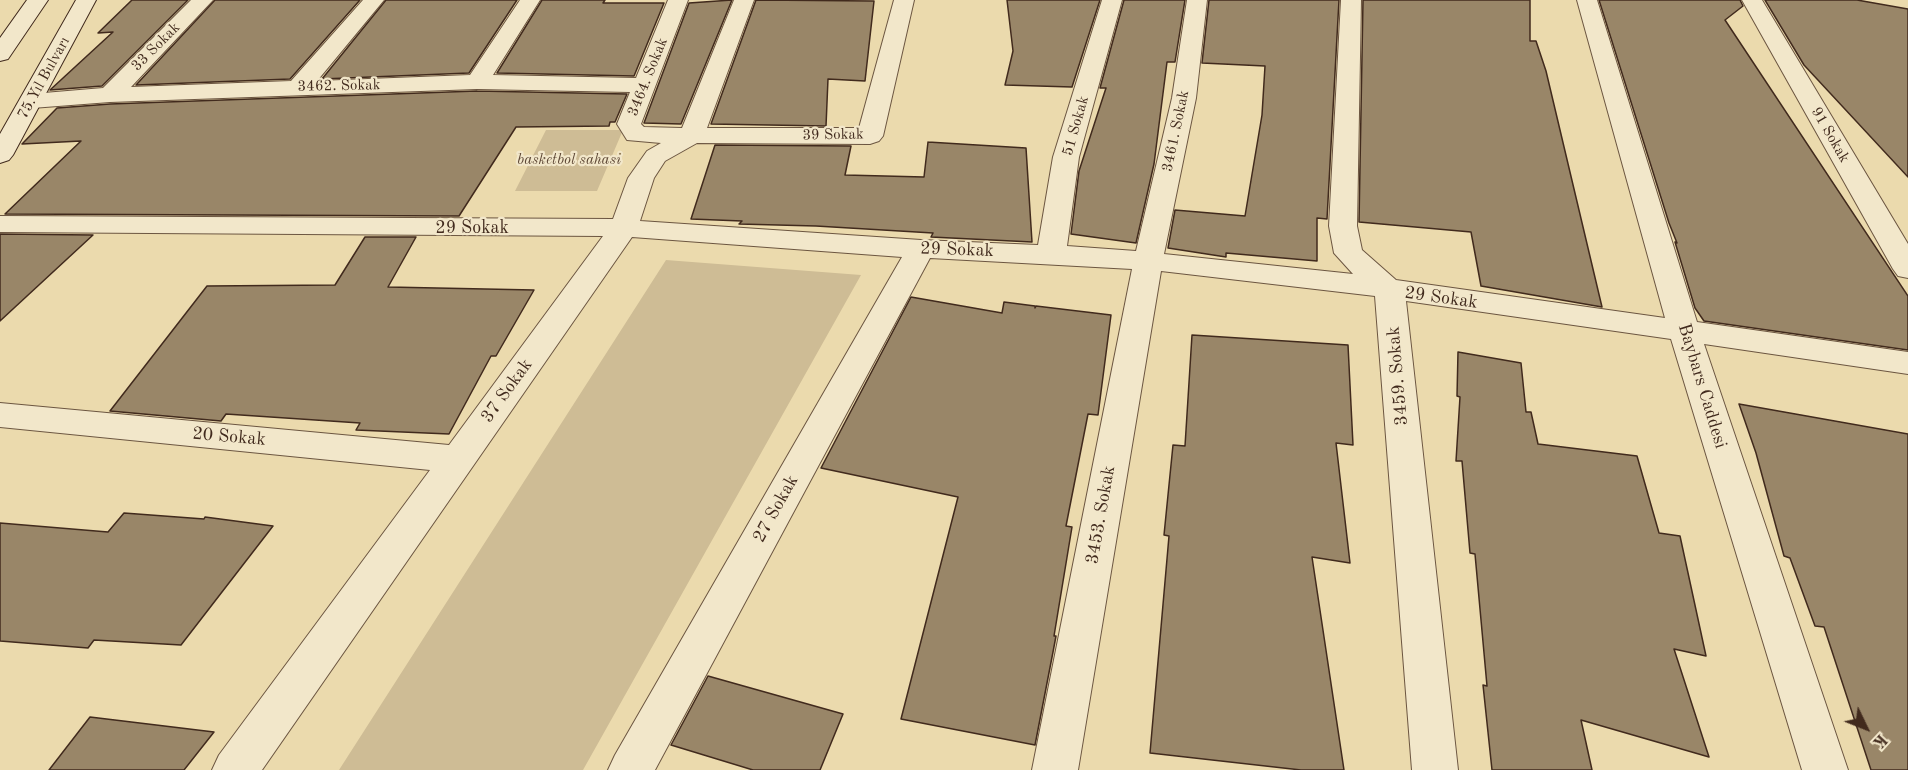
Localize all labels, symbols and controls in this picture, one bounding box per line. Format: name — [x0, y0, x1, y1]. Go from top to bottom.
street label: 33 Sokak — [128, 19, 184, 75]
street label: 75.Yıl Bulvarı — [14, 34, 74, 122]
street label: 3464. Sokak — [624, 35, 672, 119]
street label: 3462. Sokak — [297, 76, 381, 96]
street label: 3461. Sokak — [1159, 89, 1193, 173]
street label: 51 Sokak — [1059, 94, 1093, 158]
street label: 91 Sokak — [1807, 104, 1853, 166]
street label: 39 Sokak — [802, 125, 864, 145]
park label: basketbol sahasi — [517, 151, 621, 169]
street label: 29 Sokak — [435, 217, 509, 239]
street label: 29 Sokak — [920, 238, 994, 262]
street label: 29 Sokak — [1403, 282, 1479, 314]
street label: Baybars Caddesi — [1673, 321, 1731, 451]
street label: 3459. Sokak — [1383, 325, 1413, 427]
street label: 37 Sokak — [477, 355, 537, 427]
street label: 20 Sokak — [191, 423, 267, 451]
street label: 3453. Sokak — [1082, 464, 1120, 566]
street label: 27 Sokak — [749, 472, 803, 546]
north arrow — [1836, 698, 1896, 758]
text: K — [1869, 730, 1889, 750]

